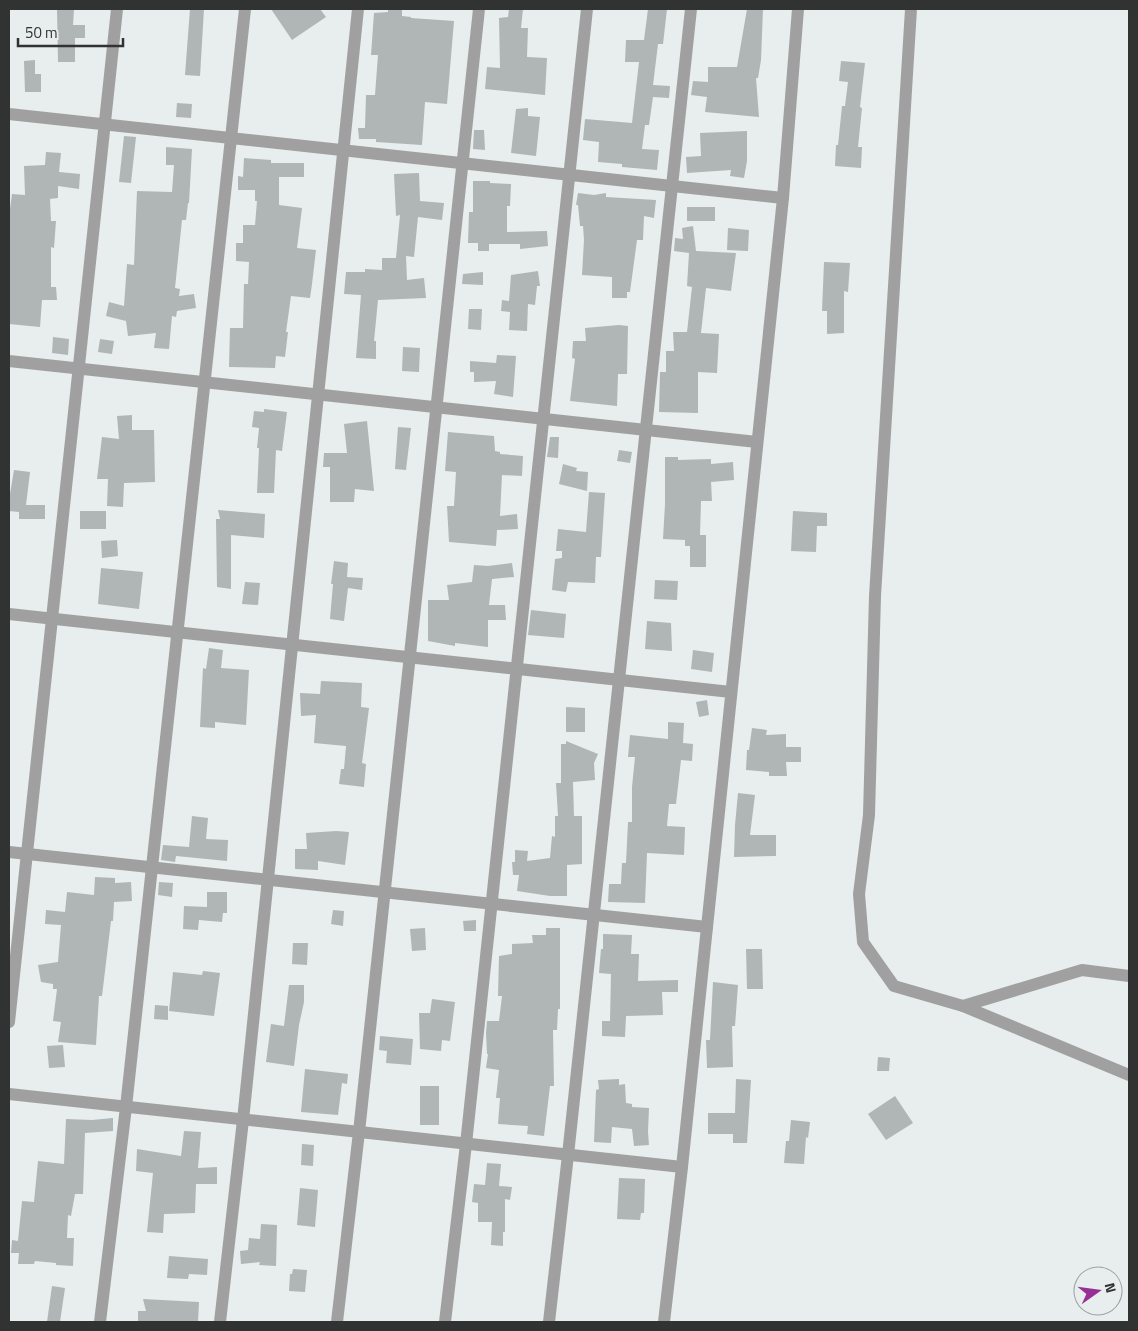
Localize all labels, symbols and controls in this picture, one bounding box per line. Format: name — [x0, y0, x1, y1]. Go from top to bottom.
scale bar — [18, 15, 122, 47]
text: 50 m — [25, 21, 58, 44]
north arrow — [1073, 1266, 1123, 1316]
text: N — [1100, 1280, 1122, 1295]

